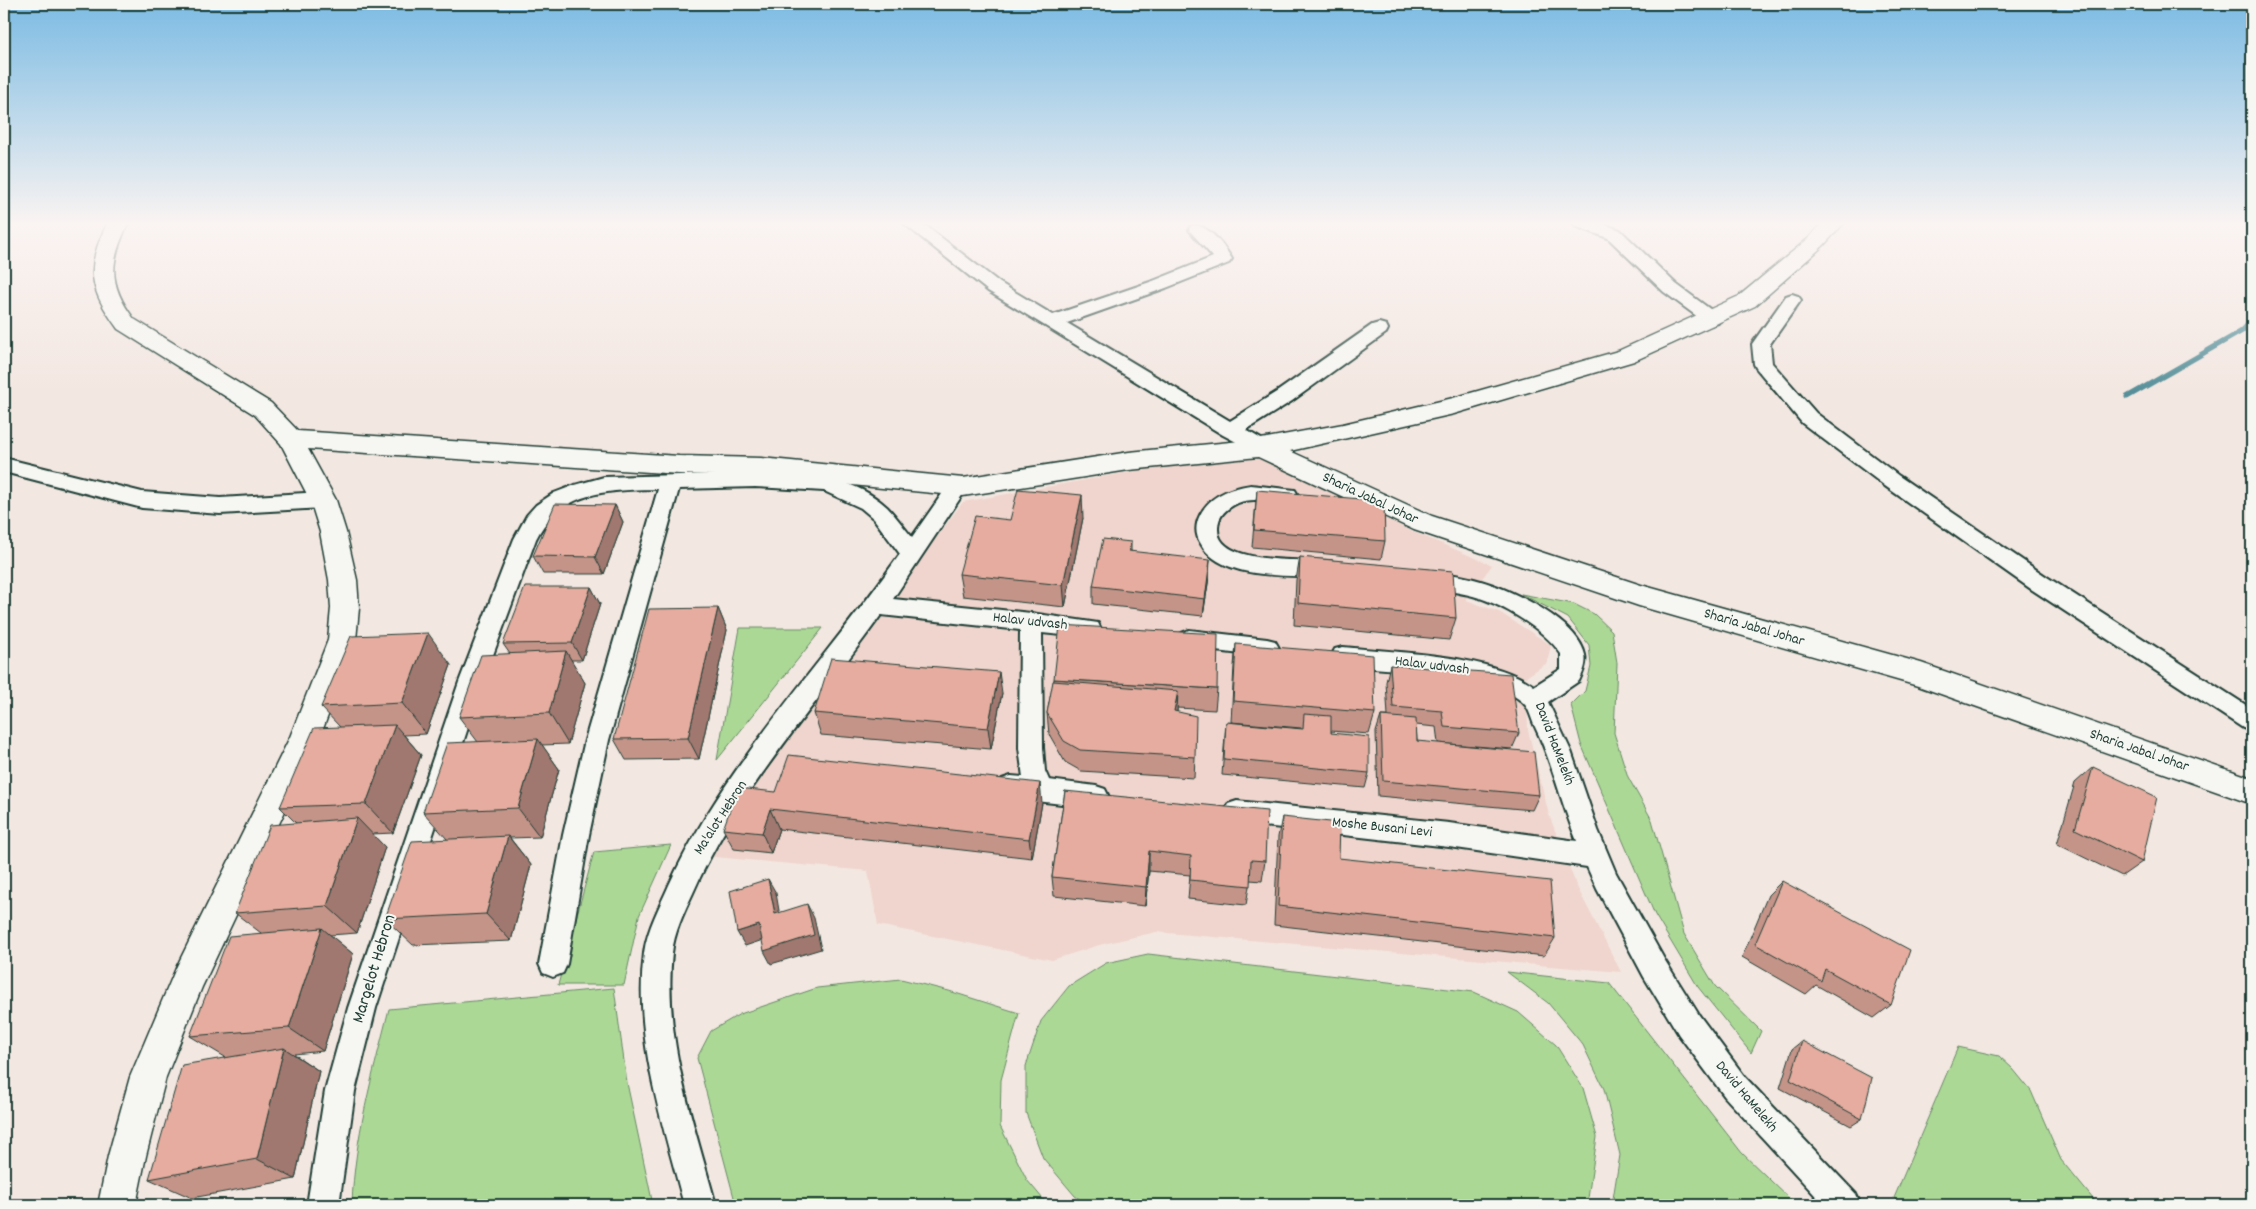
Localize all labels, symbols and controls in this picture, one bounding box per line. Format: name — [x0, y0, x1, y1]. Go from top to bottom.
street label: Sharia Jabal Johar — [1318, 467, 1422, 531]
street label: Sharia Jabal Johar — [1701, 603, 1807, 653]
street label: Halav udvash — [992, 607, 1069, 637]
street label: Halav udvash — [1393, 651, 1471, 682]
street label: David HaMelekh — [1528, 699, 1580, 789]
street label: Sharia Jabal Johar — [2086, 724, 2192, 778]
street label: Ma'alot Hebron — [689, 776, 753, 860]
street label: Moshe Busani Levi — [1331, 812, 1433, 844]
street label: Margelot Hebron — [347, 912, 403, 1026]
street label: David HaMelekh — [1709, 1056, 1783, 1138]

